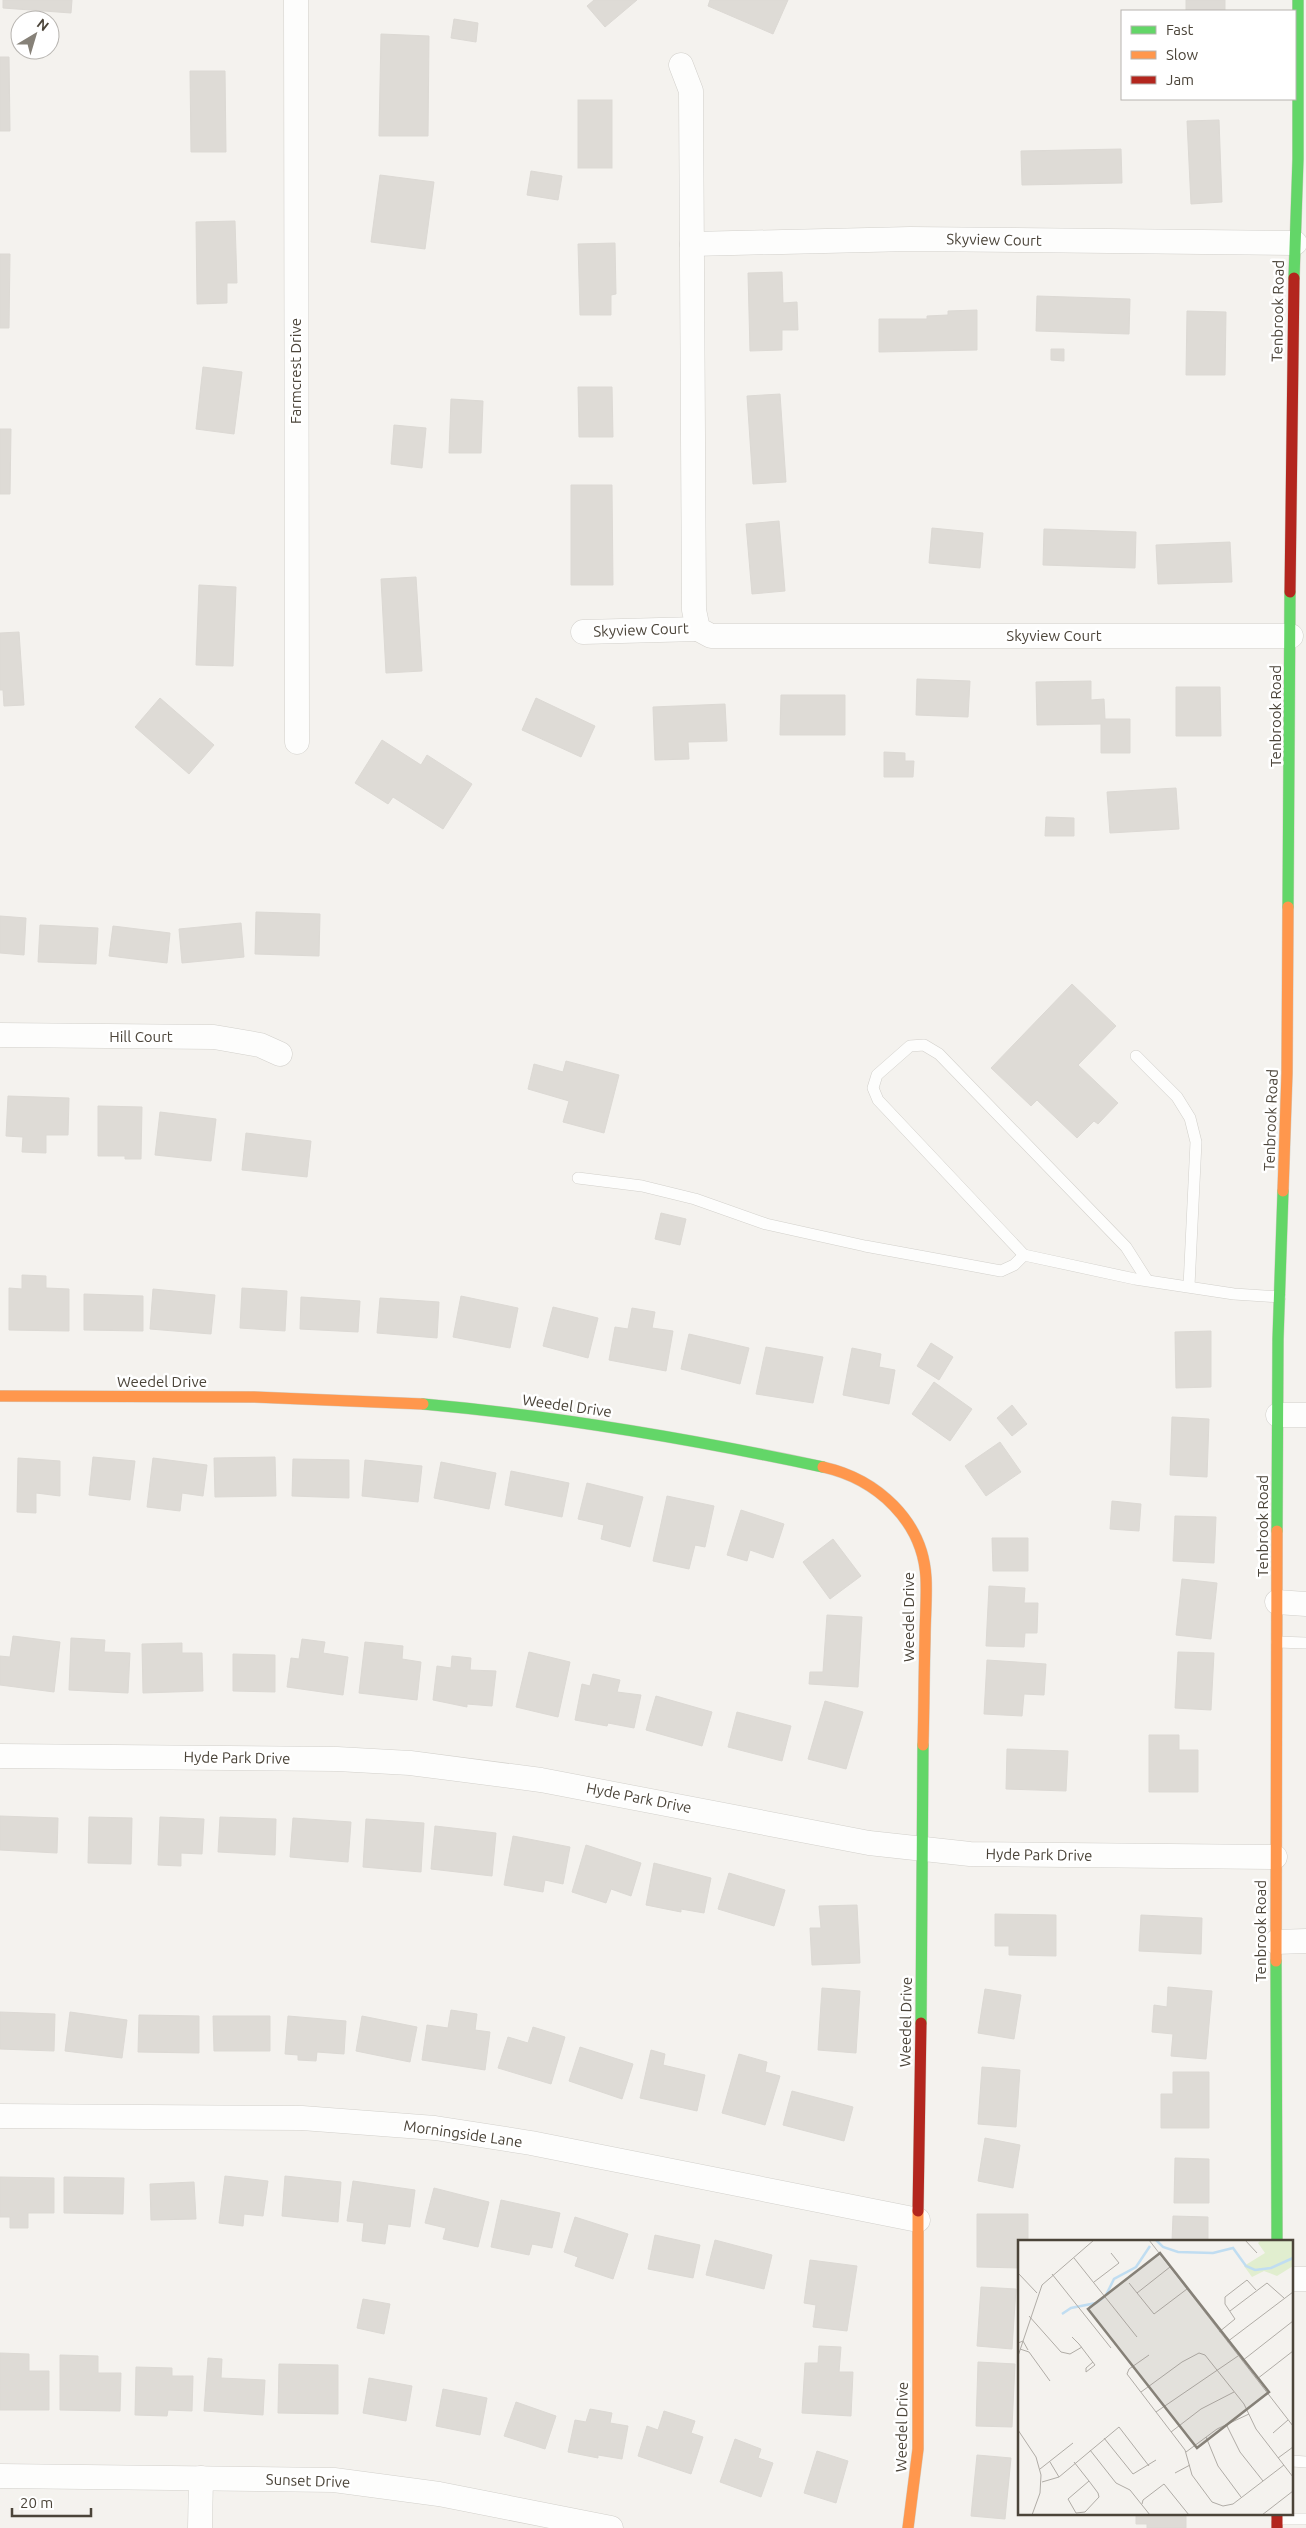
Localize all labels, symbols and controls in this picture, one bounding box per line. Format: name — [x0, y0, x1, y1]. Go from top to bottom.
north arrow — [10, 10, 60, 60]
legend — [1121, 10, 1296, 100]
text: N — [34, 15, 52, 34]
text: Fast — [1166, 21, 1194, 38]
text: Slow — [1166, 46, 1199, 63]
text: Jam — [1166, 71, 1194, 88]
street label: Skyview Court — [946, 230, 1042, 249]
street label: Tenbrook Road — [1268, 260, 1287, 362]
street label: Farmcrest Drive — [287, 318, 304, 424]
street label: Skyview Court — [593, 619, 689, 640]
street label: Skyview Court — [1006, 627, 1102, 644]
street label: Tenbrook Road — [1267, 665, 1284, 767]
street label: Hill Court — [109, 1028, 173, 1045]
street label: Tenbrook Road — [1260, 1069, 1281, 1171]
street label: Weedel Drive — [117, 1373, 207, 1390]
street label: Weedel Drive — [521, 1391, 613, 1420]
street label: Tenbrook Road — [1254, 1475, 1271, 1577]
street label: Weedel Drive — [900, 1572, 917, 1662]
street label: Hyde Park Drive — [183, 1748, 291, 1767]
street label: Hyde Park Drive — [585, 1779, 693, 1816]
street label: Hyde Park Drive — [985, 1845, 1093, 1864]
street label: Tenbrook Road — [1252, 1880, 1269, 1982]
street label: Weedel Drive — [896, 1977, 915, 2067]
street label: Morningside Lane — [403, 2117, 524, 2150]
inset map — [1018, 2240, 1294, 2516]
street label: Weedel Drive — [892, 2382, 911, 2472]
street label: Sunset Drive — [265, 2471, 351, 2490]
scale bar — [12, 2486, 91, 2518]
text: 20 m — [20, 2494, 53, 2511]

